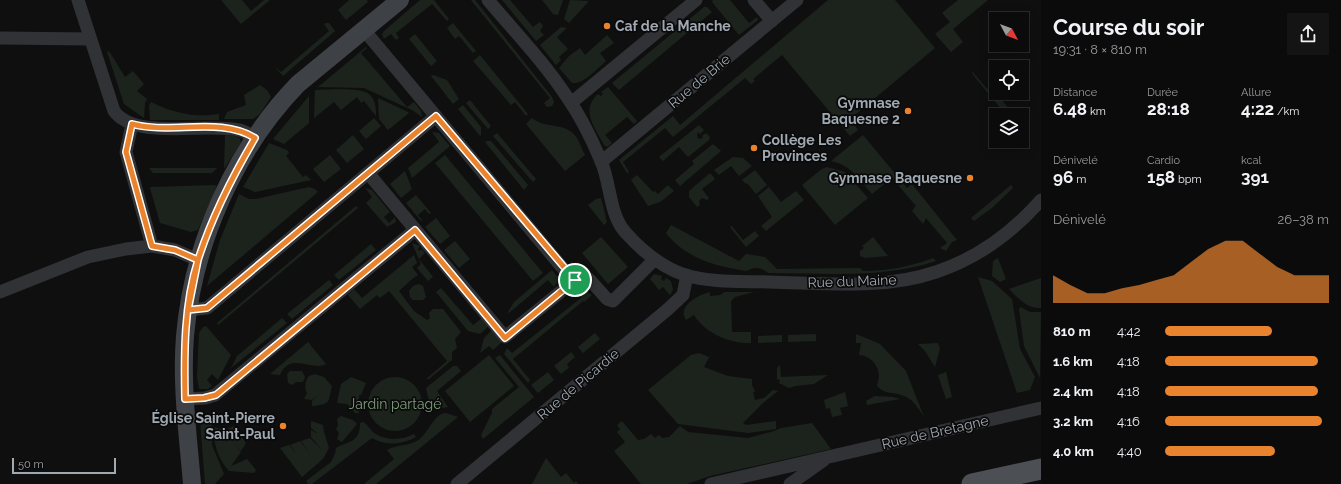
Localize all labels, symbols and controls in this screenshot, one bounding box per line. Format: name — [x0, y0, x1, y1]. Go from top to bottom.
north arrow — [989, 12, 1029, 52]
map controls — [989, 12, 1029, 148]
button: share — [1287, 13, 1329, 55]
text: Course du soir — [1053, 14, 1204, 40]
place label: Caf de la Manche — [615, 18, 731, 34]
marker: Caf de la Manche — [602, 21, 612, 31]
text: 19:31 · 8 × 810 m — [1053, 42, 1147, 57]
street label: Rue de Brie — [665, 51, 733, 111]
button: locate — [989, 60, 1029, 100]
text: Distance — [1053, 86, 1097, 99]
text: Durée — [1147, 86, 1178, 99]
text: Allure — [1241, 86, 1271, 99]
place label: Gymnase Baquesne 2 — [822, 95, 901, 127]
text: 6.48 — [1053, 99, 1087, 119]
text: 28:18 — [1147, 99, 1190, 119]
text: 4:22 — [1241, 99, 1274, 119]
text: km — [1087, 105, 1106, 118]
text: /km — [1274, 105, 1299, 118]
marker: Gymnase Baquesne 2 — [903, 106, 913, 116]
button: layers — [989, 108, 1029, 148]
place label: Collège Les Provinces — [762, 132, 841, 164]
marker: Collège Les Provinces — [749, 143, 759, 153]
text: Dénivelé — [1053, 154, 1098, 167]
text: Cardio — [1147, 154, 1180, 167]
text: kcal — [1241, 154, 1262, 167]
text: 96 — [1053, 167, 1073, 187]
text: 158 — [1147, 167, 1175, 187]
text: 391 — [1241, 167, 1269, 187]
place label: Gymnase Baquesne — [829, 170, 963, 186]
marker: Gymnase Baquesne — [965, 173, 975, 183]
text: m — [1073, 173, 1086, 186]
text: bpm — [1175, 173, 1202, 186]
text: Dénivelé — [1053, 212, 1106, 227]
text: 26–38 m — [1278, 212, 1329, 227]
pin — [558, 263, 592, 297]
icon: arrive — [564, 269, 586, 291]
street label: Rue du Maine — [807, 271, 897, 291]
text: 810 m — [1053, 324, 1090, 339]
text: 4:42 — [1117, 324, 1140, 339]
street label: Rue de Picardie — [534, 345, 622, 423]
text: 1.6 km — [1053, 354, 1093, 369]
text: 4:18 — [1117, 354, 1140, 369]
text: 2.4 km — [1053, 384, 1093, 399]
text: 4:18 — [1117, 384, 1140, 399]
park label: Jardin partagé — [349, 396, 441, 412]
place label: Église Saint-Pierre Saint-Paul — [152, 409, 276, 442]
street label: Rue de Bretagne — [880, 412, 990, 452]
text: 3.2 km — [1053, 414, 1093, 429]
text: 4:16 — [1117, 414, 1140, 429]
marker: Église Saint-Pierre Saint-Paul — [278, 421, 288, 431]
text: 4.0 km — [1053, 444, 1094, 459]
text: 4:40 — [1117, 444, 1142, 459]
scale bar — [12, 456, 116, 475]
text: 50 m — [18, 458, 44, 471]

